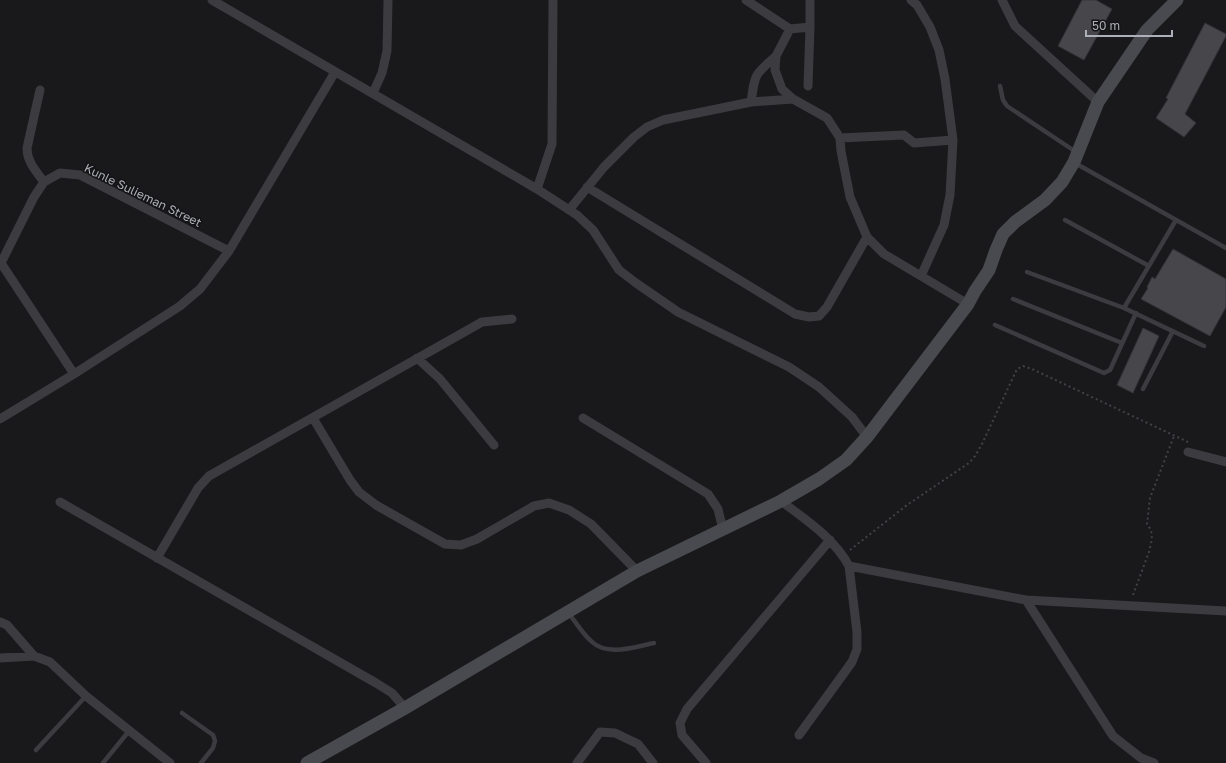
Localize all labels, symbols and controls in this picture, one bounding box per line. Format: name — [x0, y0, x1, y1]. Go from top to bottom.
scale bar — [1086, 12, 1172, 38]
text: 50 m — [1092, 18, 1120, 33]
street label: Kunle Sulieman Street — [82, 160, 204, 230]

